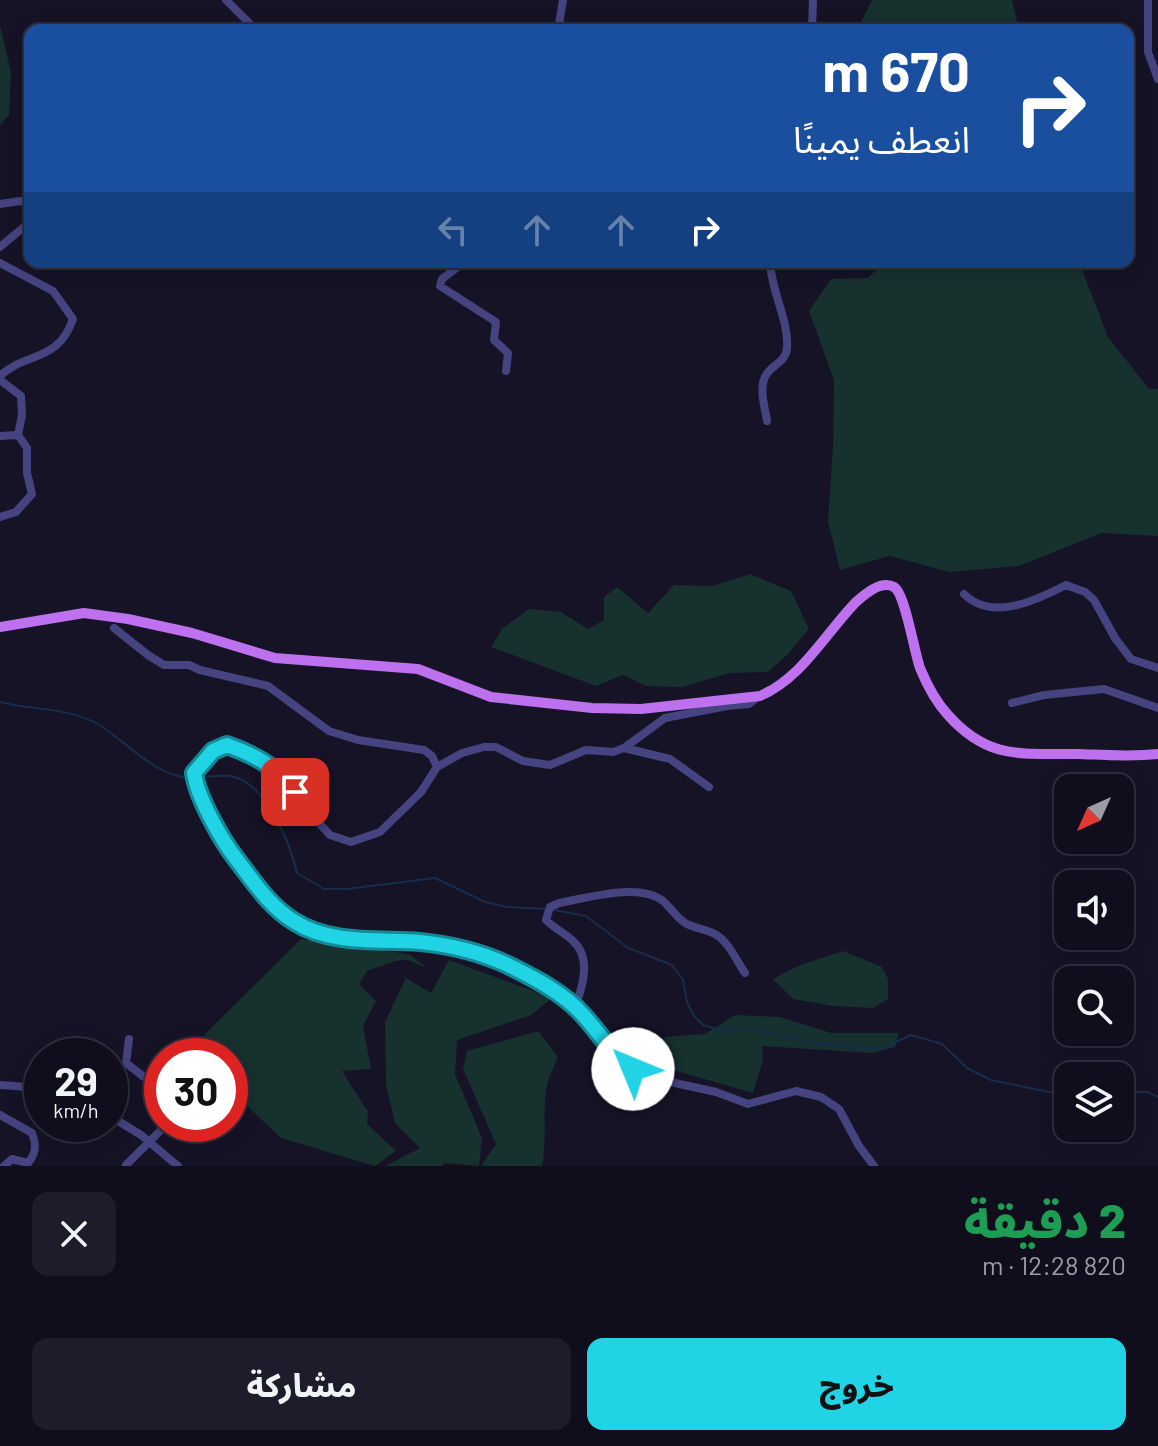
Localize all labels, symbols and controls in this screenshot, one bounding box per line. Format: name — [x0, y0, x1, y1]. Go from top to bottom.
text: 670 m — [822, 36, 970, 103]
icon: right — [998, 56, 1102, 160]
text: انعطف يمينًا — [793, 117, 970, 160]
icon: left — [431, 208, 475, 252]
icon: ahead — [515, 208, 559, 252]
icon: ahead — [599, 208, 643, 252]
icon: right — [683, 208, 727, 252]
pin — [261, 758, 329, 826]
icon: arrive — [273, 770, 317, 814]
north arrow — [1054, 774, 1134, 854]
map controls — [1054, 774, 1134, 1142]
button: sound — [1054, 870, 1134, 950]
button: search — [1054, 966, 1134, 1046]
position arrow — [591, 1027, 675, 1111]
speed limit sign: 30 — [144, 1038, 248, 1142]
text: 29 — [54, 1056, 98, 1104]
button: layers — [1054, 1062, 1134, 1142]
text: km/h — [53, 1098, 99, 1122]
text: 2 دقيقة — [964, 1190, 1126, 1248]
button: close — [32, 1192, 116, 1276]
text: 820 m · 12:28 — [982, 1249, 1126, 1280]
button: مشاركة — [32, 1338, 571, 1430]
button: خروج — [587, 1338, 1126, 1430]

